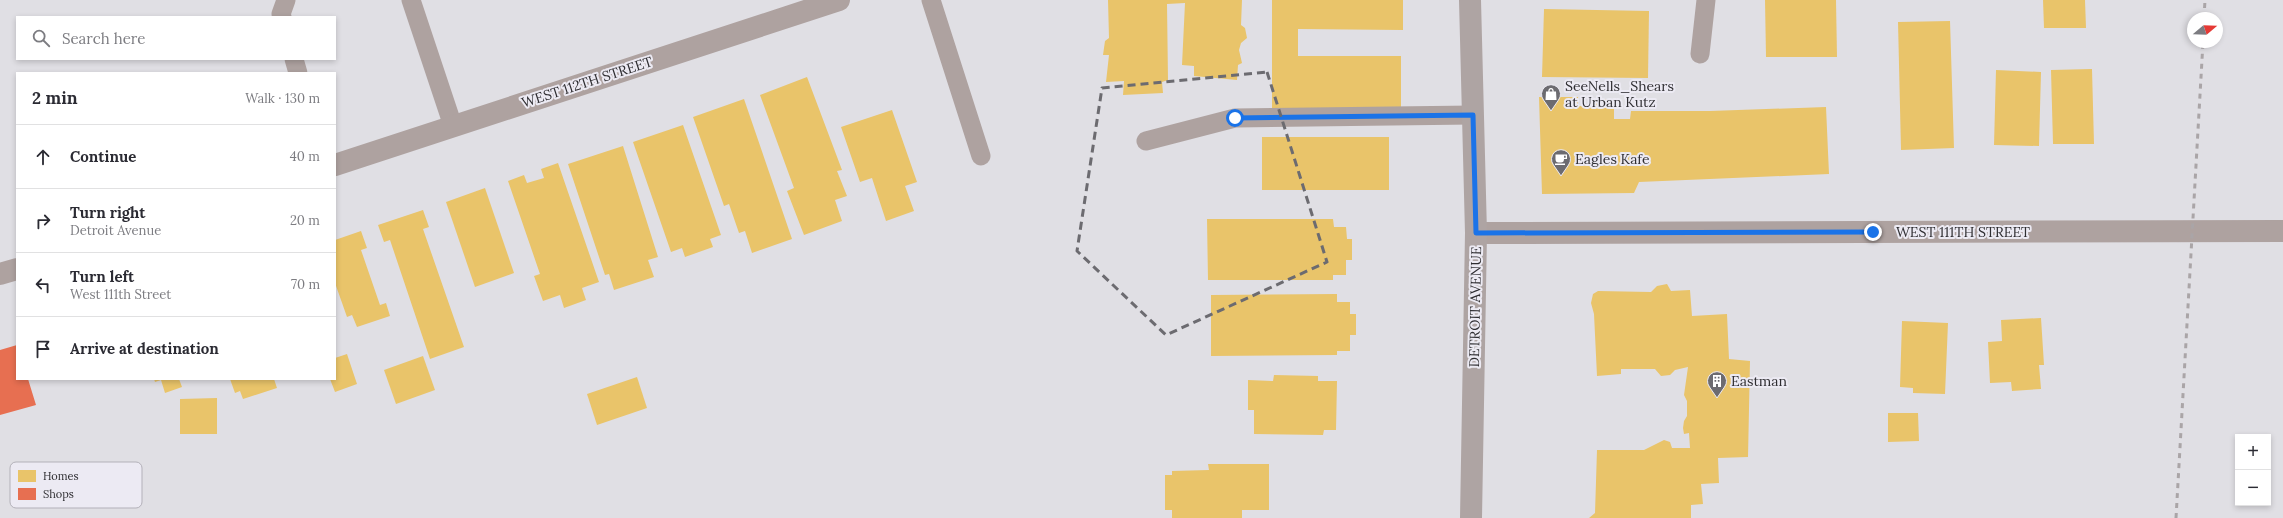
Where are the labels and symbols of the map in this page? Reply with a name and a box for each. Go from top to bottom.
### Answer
north arrow [2187,12,2223,48]
street label: WEST 112TH STREET [519,52,655,112]
place label: SeeNells_Shears at Urban Kutz [1565,77,1674,111]
shop icon: SeeNells_Shears at Urban Kutz [1540,83,1562,111]
route start [1226,109,1244,127]
cafe icon: Eagles Kafe [1550,148,1572,176]
place label: Eagles Kafe [1575,150,1650,168]
route end [1864,223,1882,241]
street label: WEST 111TH STREET [1896,223,2030,241]
street label: DETROIT AVENUE [1465,246,1485,368]
building icon: Eastman [1706,370,1728,398]
place label: Eastman [1731,372,1788,390]
legend [10,462,142,508]
text: Homes [43,469,79,483]
text: Shops [43,487,74,501]

